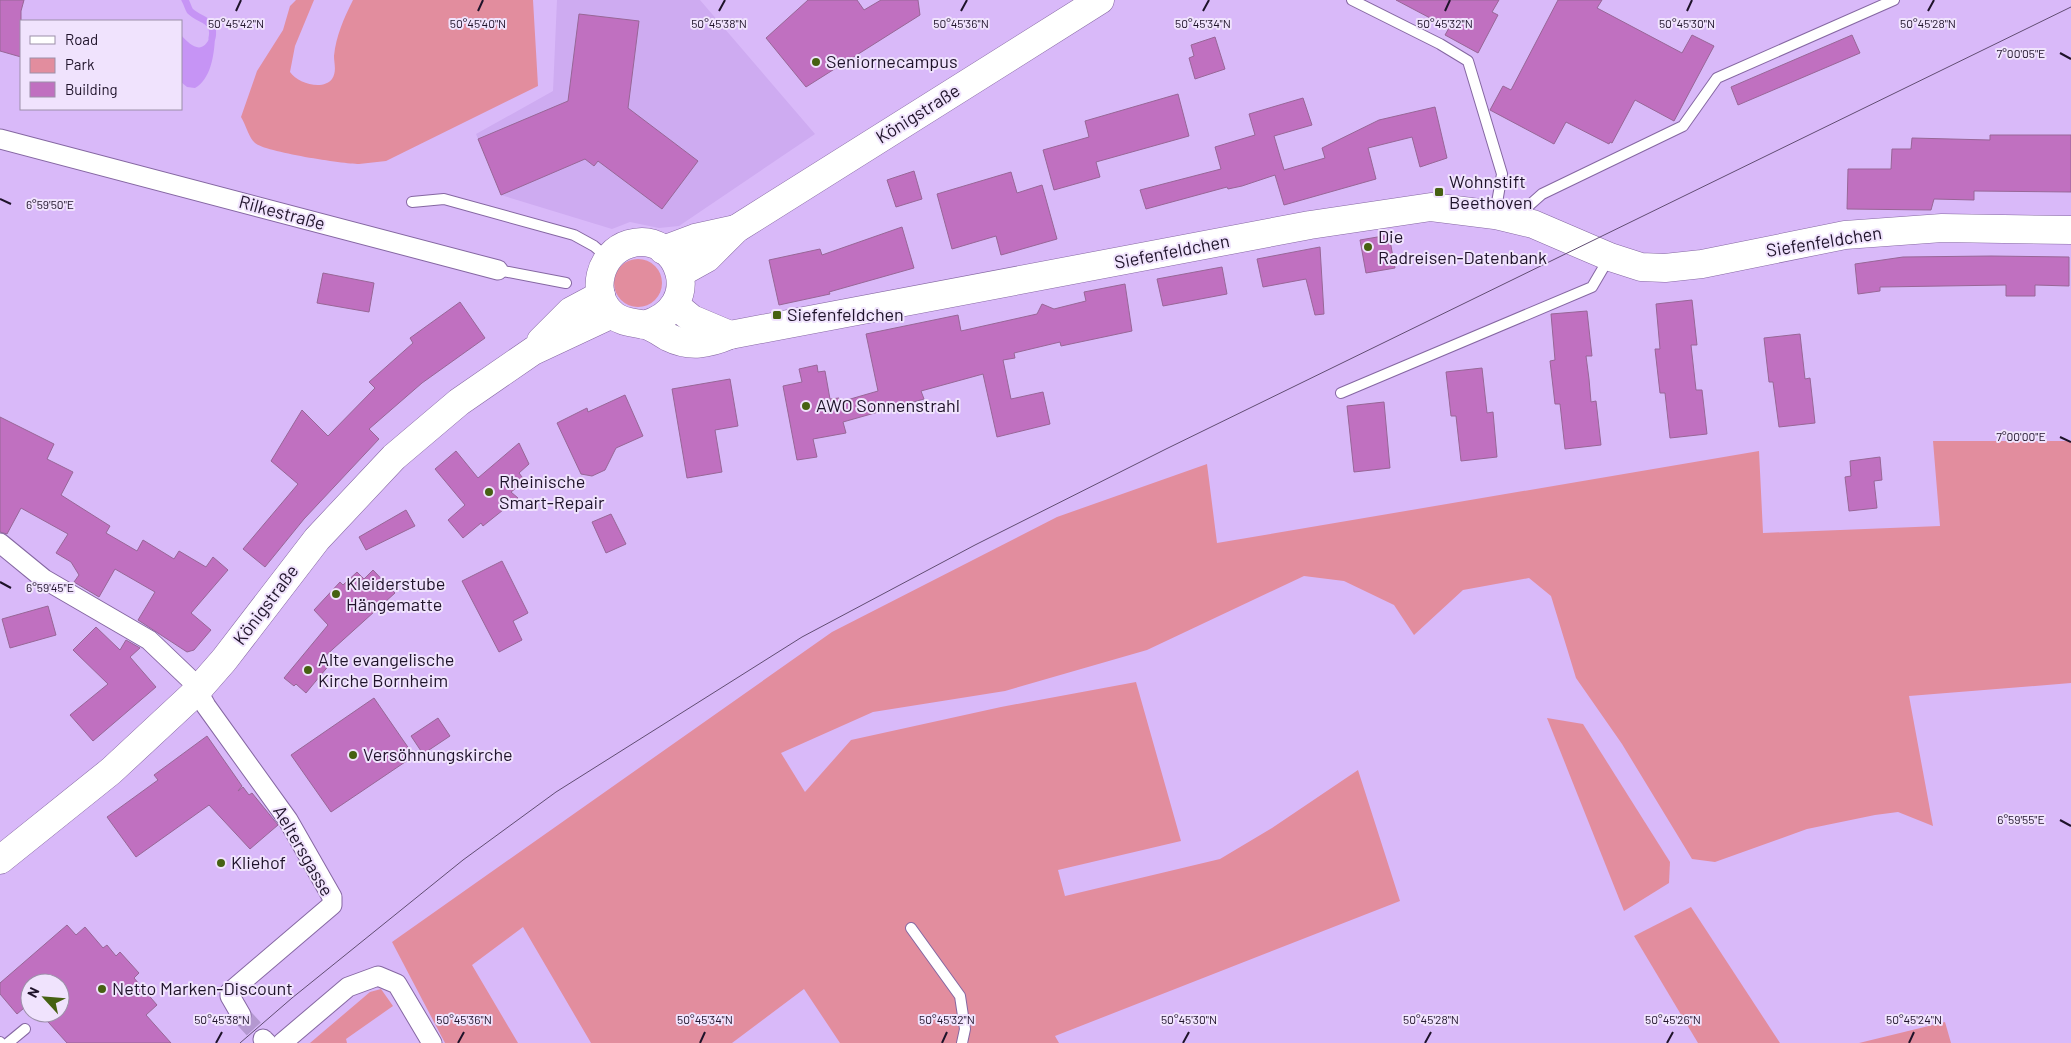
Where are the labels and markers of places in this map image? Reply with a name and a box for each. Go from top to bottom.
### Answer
place label: Seniornecampus [826,50,958,72]
marker: Seniornecampus [810,56,822,68]
place label: Wohnstift Beethoven [1449,170,1532,213]
marker: Wohnstift Beethoven [1433,186,1445,198]
place label: Die Radreisen-Datenbank [1378,225,1547,268]
marker: Die Radreisen-Datenbank [1362,241,1374,253]
place label: Siefenfeldchen [787,303,904,325]
marker: Siefenfeldchen [771,309,783,321]
place label: AWO Sonnenstrahl [816,394,960,416]
marker: AWO Sonnenstrahl [800,400,812,412]
place label: Rheinische Smart-Repair [499,470,605,513]
marker: Rheinische Smart-Repair [483,486,495,498]
place label: Kleiderstube Hängematte [346,572,445,615]
marker: Kleiderstube Hängematte [330,588,342,600]
place label: Alte evangelische Kirche Bornheim [318,648,454,691]
marker: Alte evangelische Kirche Bornheim [302,664,314,676]
place label: Versöhnungskirche [363,743,513,765]
marker: Versöhnungskirche [347,749,359,761]
place label: Kliehof [231,851,286,873]
marker: Kliehof [215,857,227,869]
place label: Netto Marken-Discount [112,977,293,999]
marker: Netto Marken-Discount [96,983,108,995]

